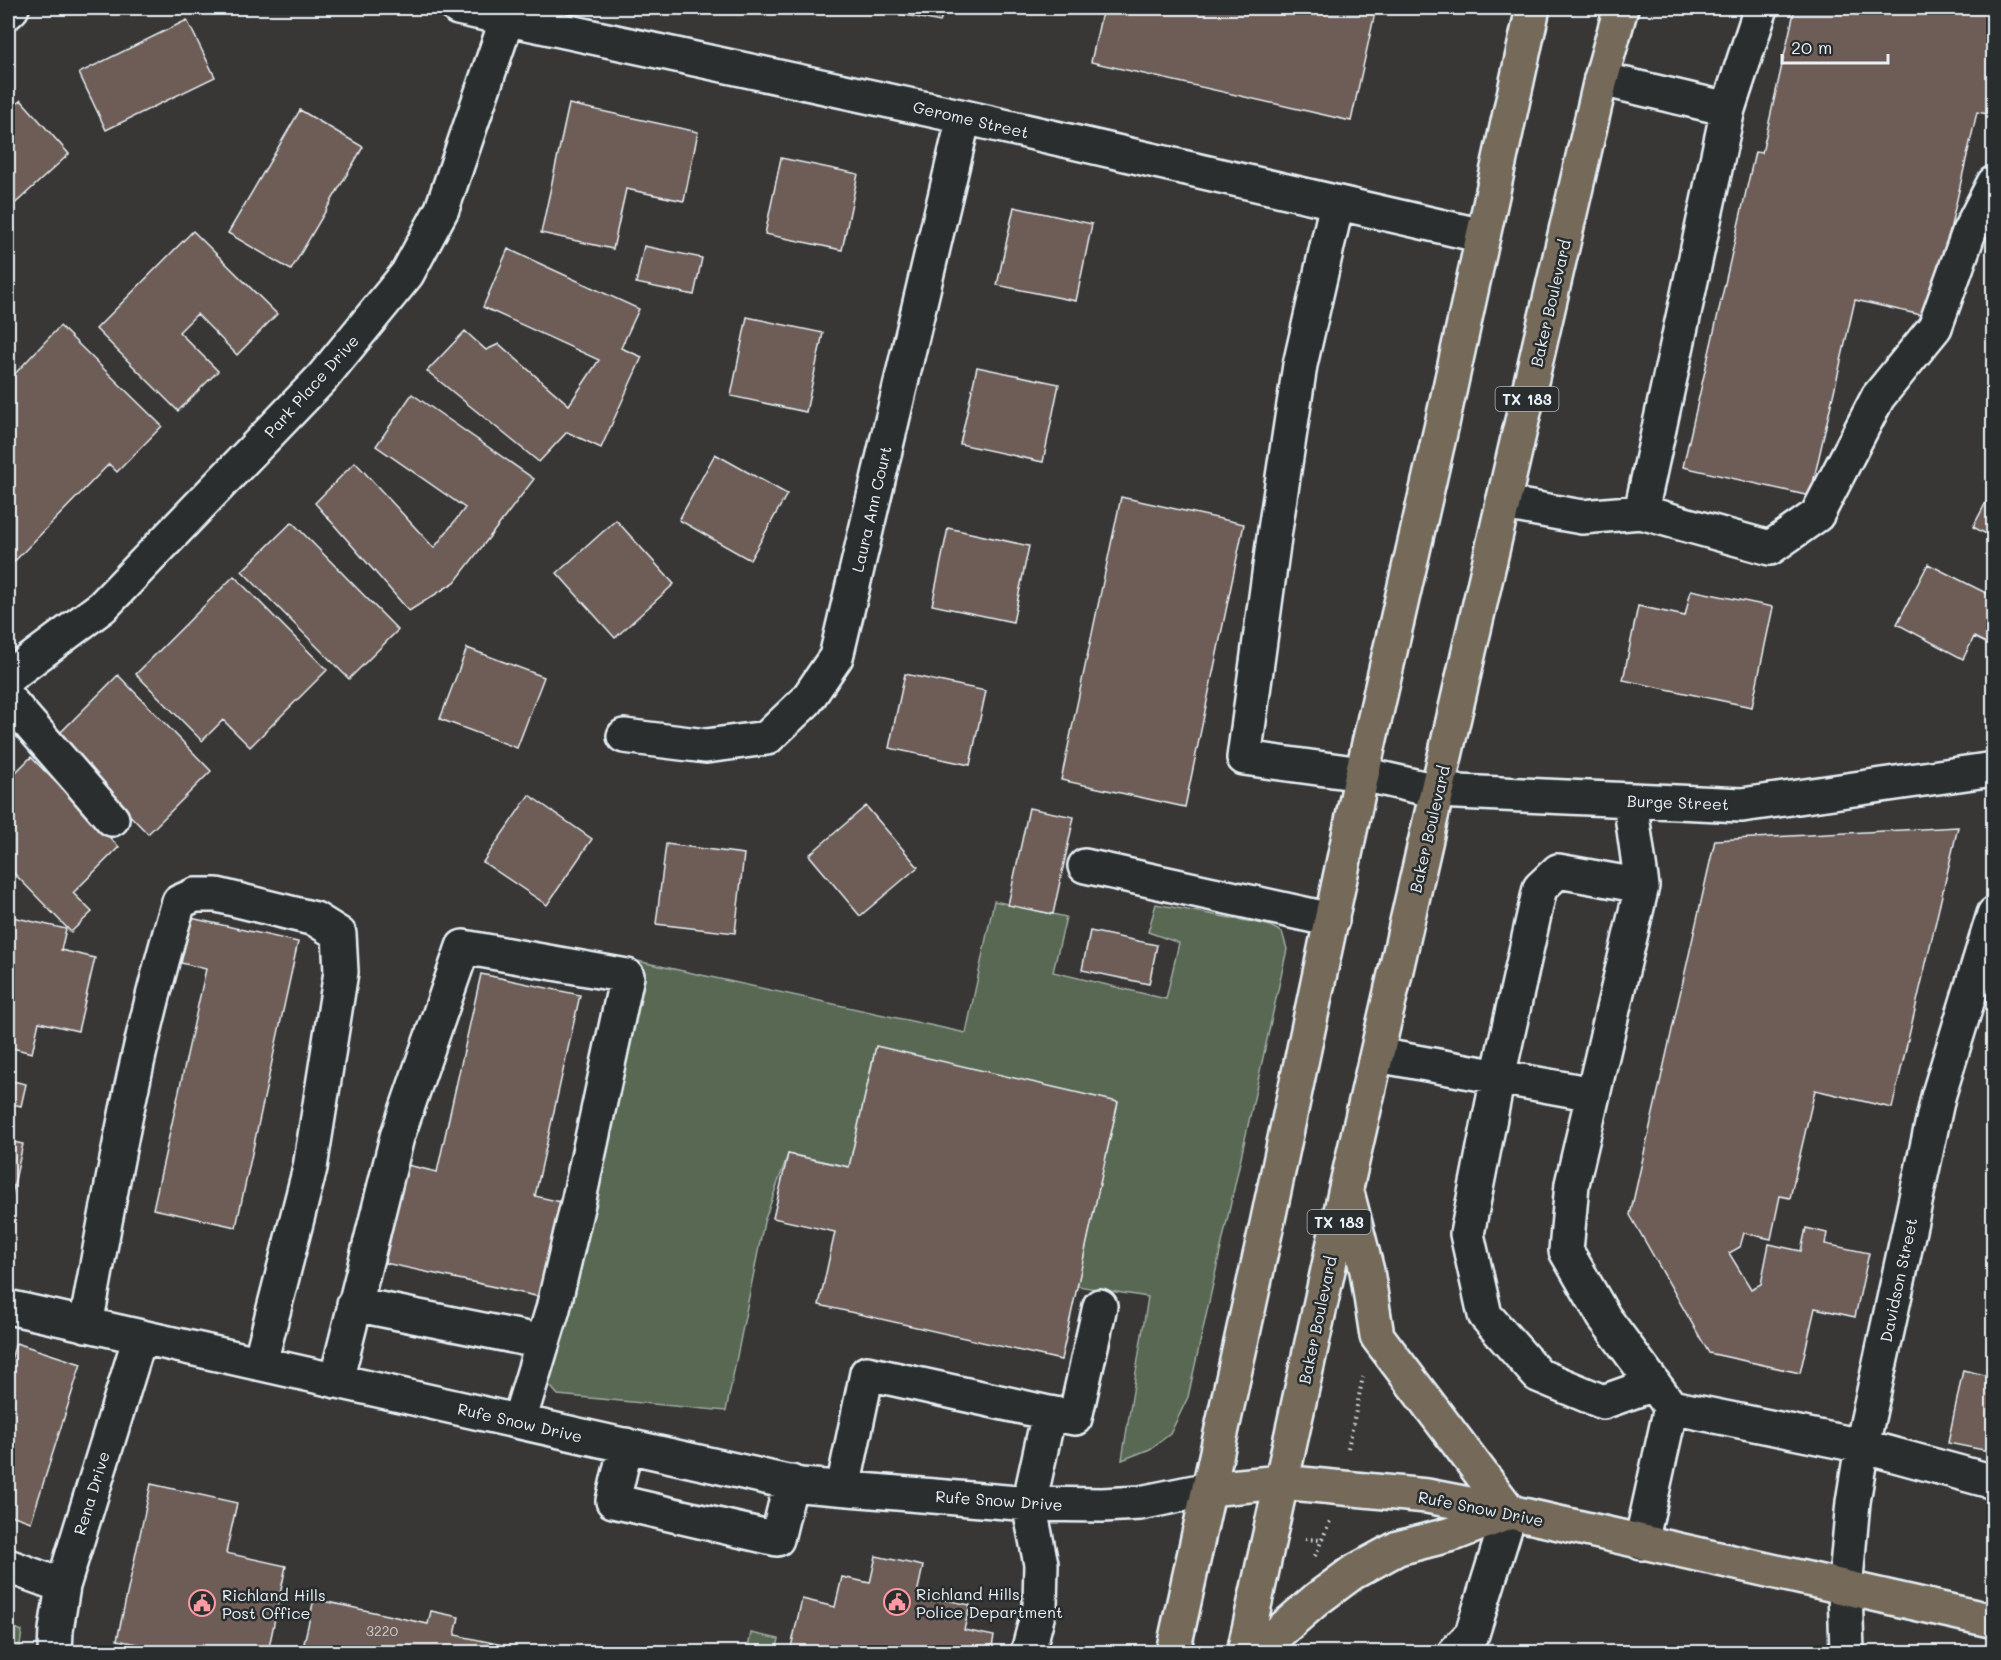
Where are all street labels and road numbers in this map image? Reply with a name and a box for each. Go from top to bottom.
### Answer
street label: Gerome Street [911,95,1031,143]
street label: Baker Boulevard [1525,237,1575,369]
street label: Park Place Drive [259,330,363,442]
road number: TX 183 [1496,387,1558,411]
street label: Laura Ann Court [846,444,896,574]
street label: Baker Boulevard [1404,763,1454,895]
street label: Burge Street [1627,790,1729,814]
road number: TX 183 [1308,1210,1370,1234]
street label: Davidson Street [1875,1216,1921,1344]
street label: Baker Boulevard [1293,1254,1341,1386]
street label: Rufe Snow Drive [456,1397,584,1447]
street label: Rena Drive [68,1449,114,1537]
street label: Rufe Snow Drive [935,1485,1063,1515]
street label: Rufe Snow Drive [1416,1486,1546,1530]

